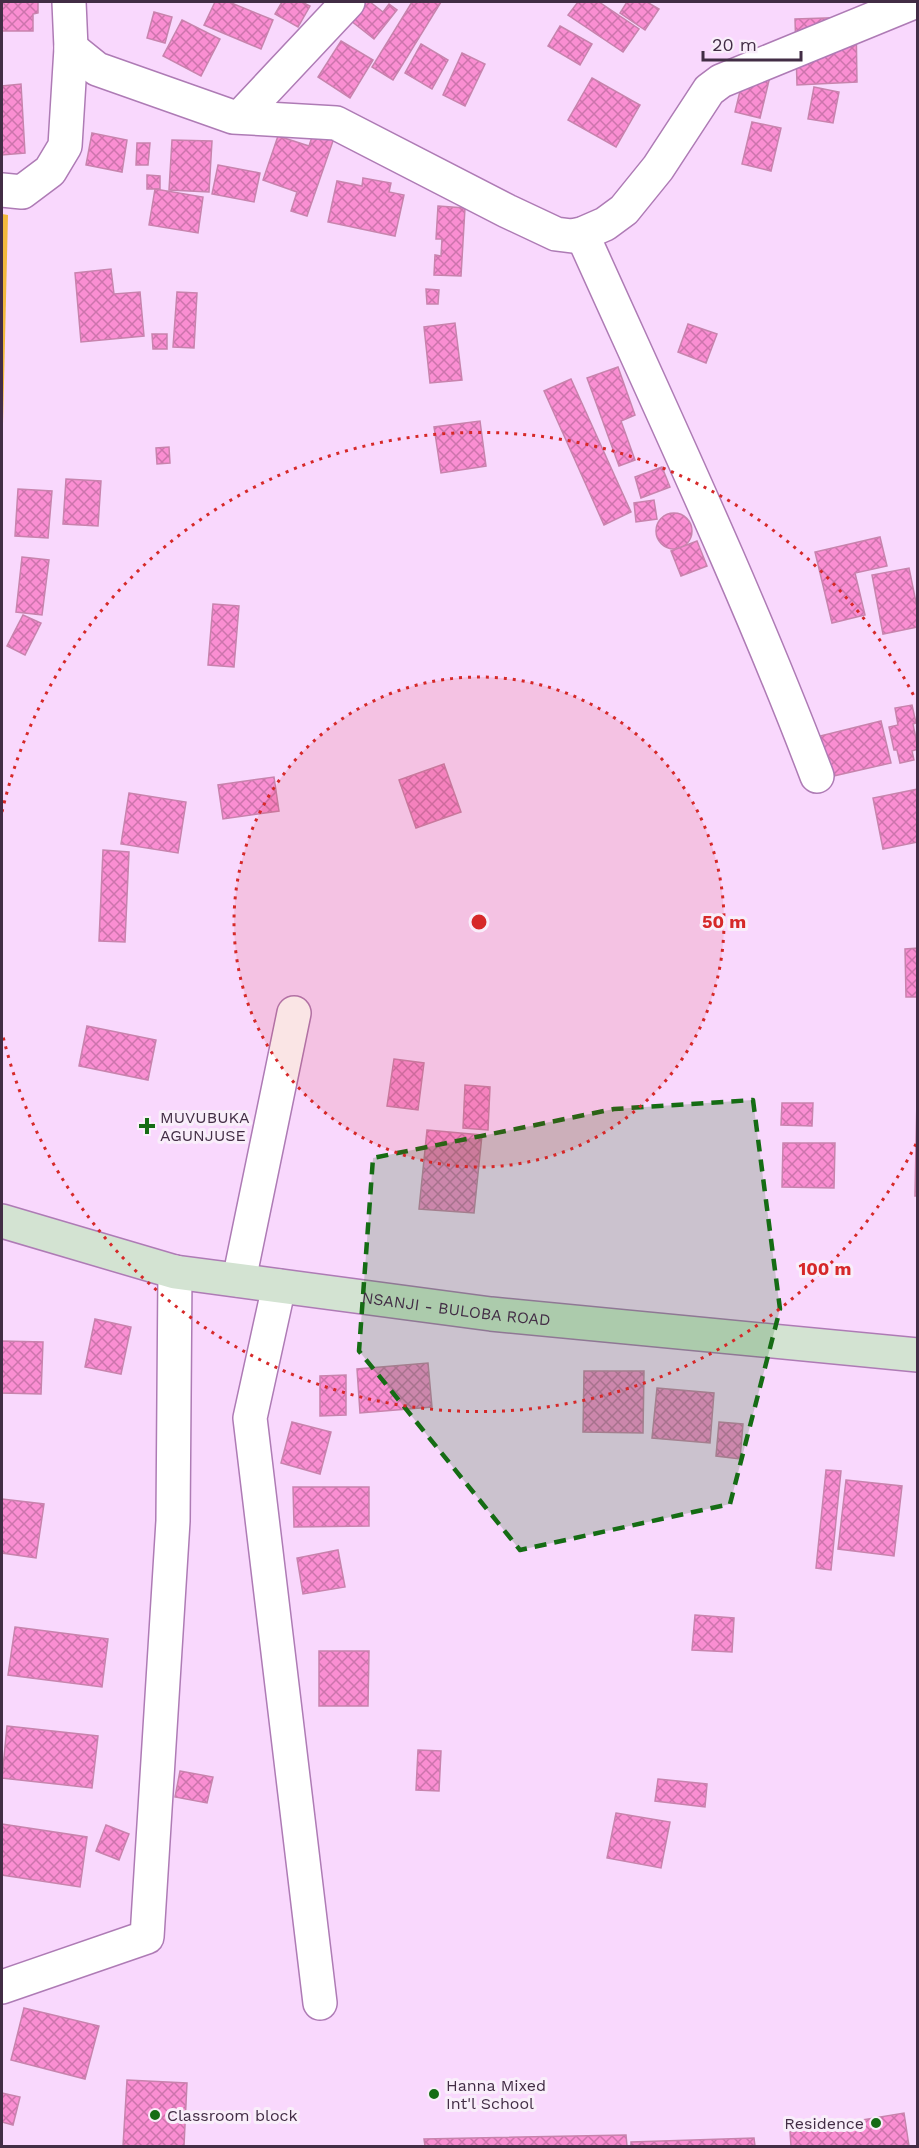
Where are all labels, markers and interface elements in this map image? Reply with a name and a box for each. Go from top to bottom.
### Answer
scale bar [703,24,800,62]
text: 20 m [712,34,757,55]
text: 50 m [702,911,746,932]
centre of rings [469,912,489,932]
place label: MUVUBUKA AGUNJUSE [160,1108,250,1145]
marker: MUVUBUKA AGUNJUSE [138,1117,156,1135]
text: 100 m [798,1258,852,1279]
street label: NSANJI - BULOBA ROAD [361,1287,552,1329]
place label: Hanna Mixed Int'l School [446,2076,546,2113]
marker: Hanna Mixed Int'l School [427,2087,441,2101]
place label: Classroom block [167,2106,298,2125]
marker: Classroom block [148,2108,162,2122]
place label: Residence [784,2114,864,2133]
marker: Residence [869,2116,883,2130]

